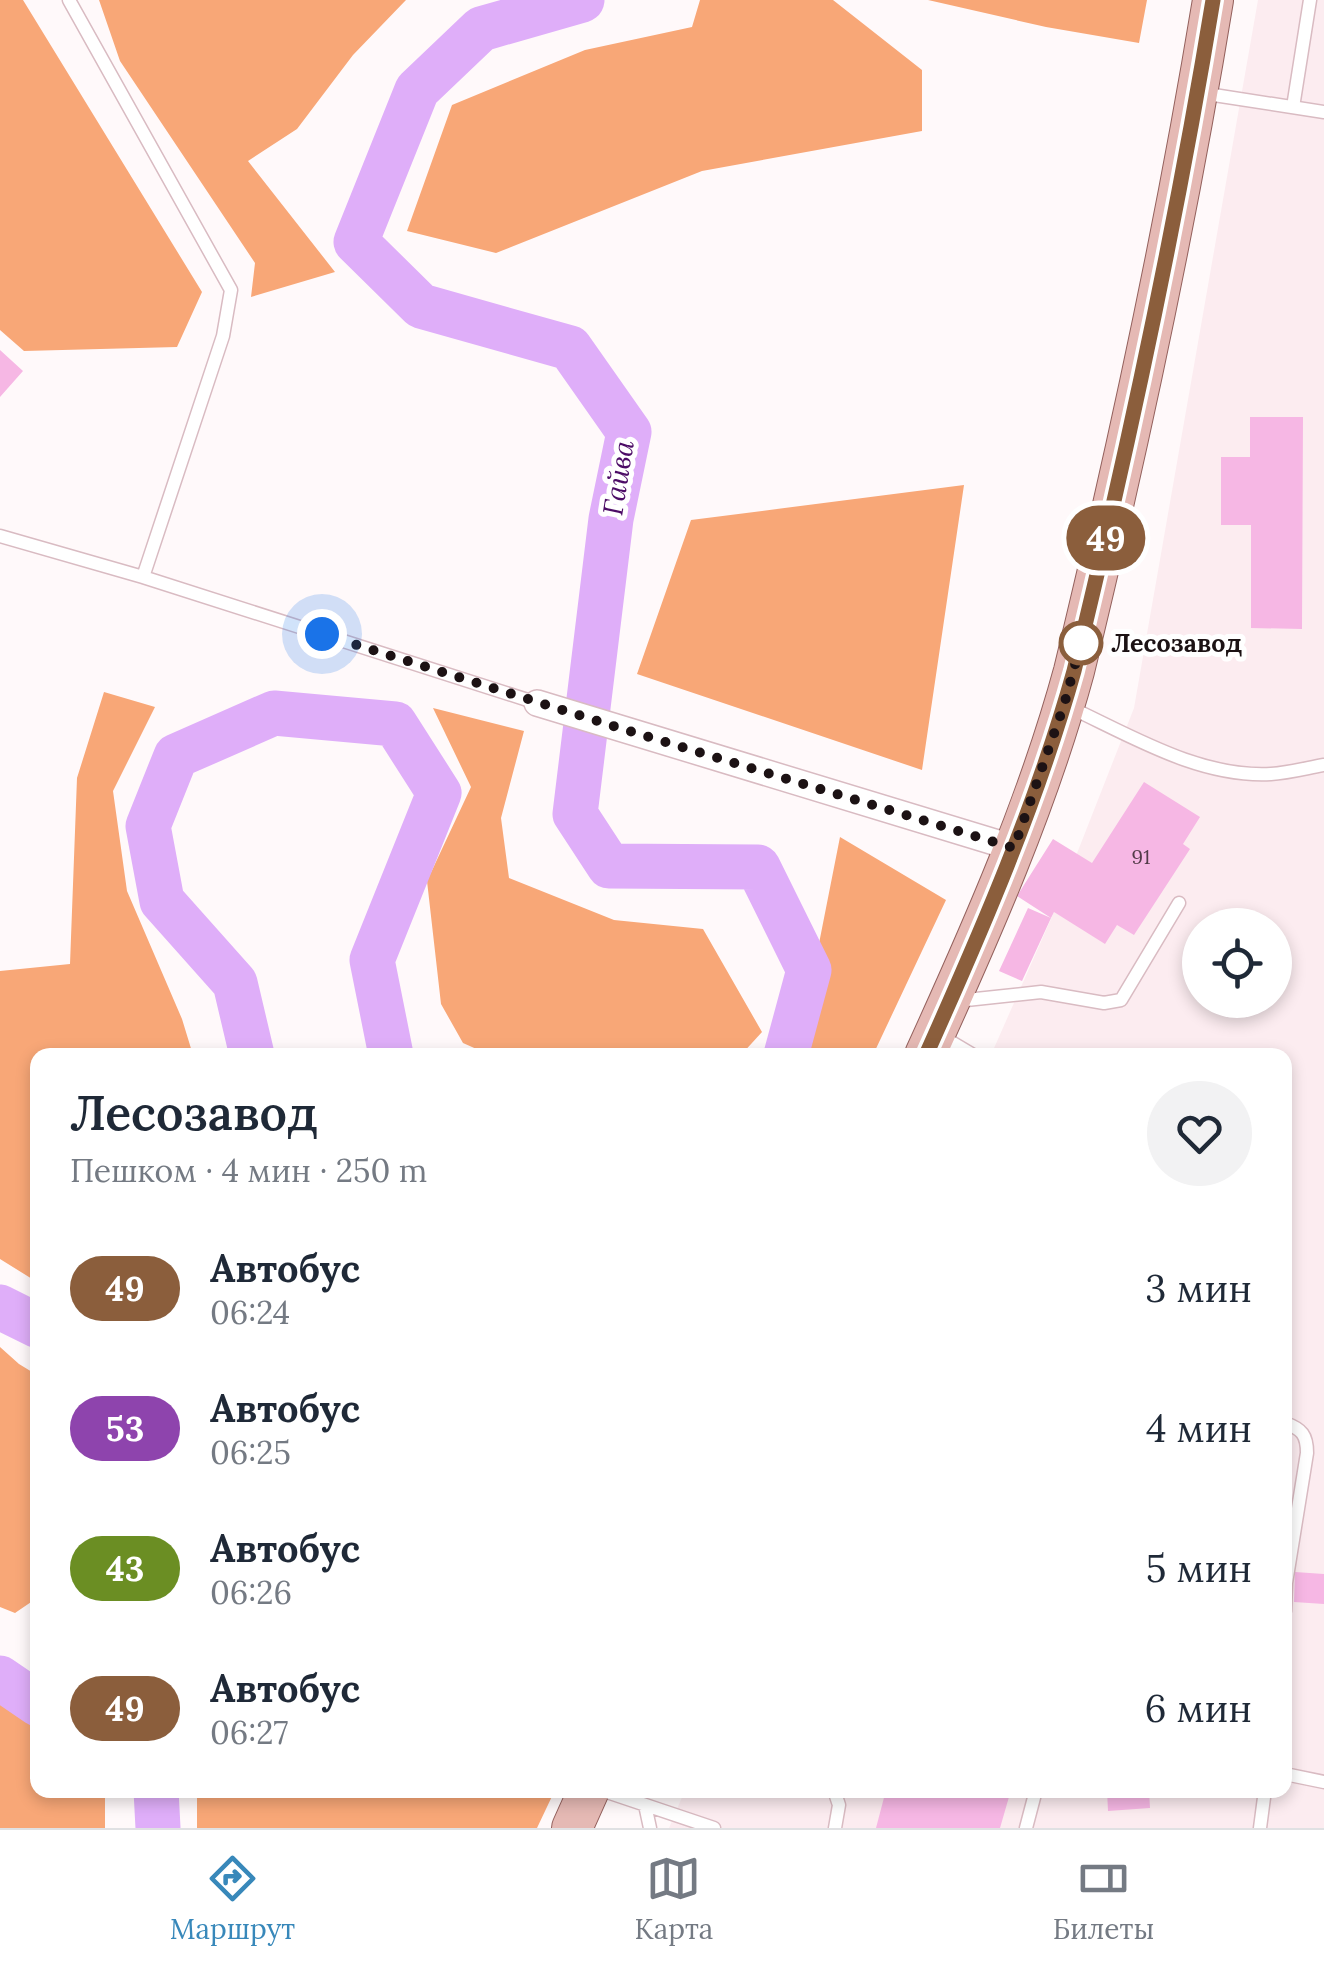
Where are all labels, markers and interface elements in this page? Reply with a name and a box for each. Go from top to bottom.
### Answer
water label: Гайва [594,437,642,518]
line badge: 49 [1061,506,1151,570]
text: 49 [1086,516,1126,561]
your location [297,609,347,659]
marker: Лесозавод [1060,622,1102,664]
place label: Лесозавод [1111,627,1242,659]
house number: 91 [1132,844,1150,869]
map controls [1182,908,1292,1018]
button: locate [1182,908,1292,1018]
button: heart [1147,1081,1252,1186]
text: Лесозавод [70,1082,318,1143]
text: Пешком · 4 мин · 250 m [70,1150,427,1191]
text: Автобус [210,1244,360,1292]
text: 3 мин [1145,1264,1252,1312]
text: 49 [105,1266,145,1311]
text: 06:24 [210,1292,290,1333]
text: Автобус [210,1384,360,1432]
text: 4 мин [1146,1404,1252,1452]
text: 53 [106,1406,144,1451]
text: 06:25 [210,1432,291,1473]
text: Автобус [210,1524,360,1572]
text: 5 мин [1146,1544,1252,1592]
text: 43 [106,1546,144,1591]
text: 06:26 [210,1572,292,1613]
text: Автобус [210,1664,360,1712]
text: 6 мин [1145,1684,1252,1732]
text: 49 [105,1686,145,1731]
text: 06:27 [210,1712,288,1753]
tab: Маршрут [170,1851,295,1947]
tab: Карта [635,1851,713,1947]
tab: Билеты [1053,1851,1154,1947]

